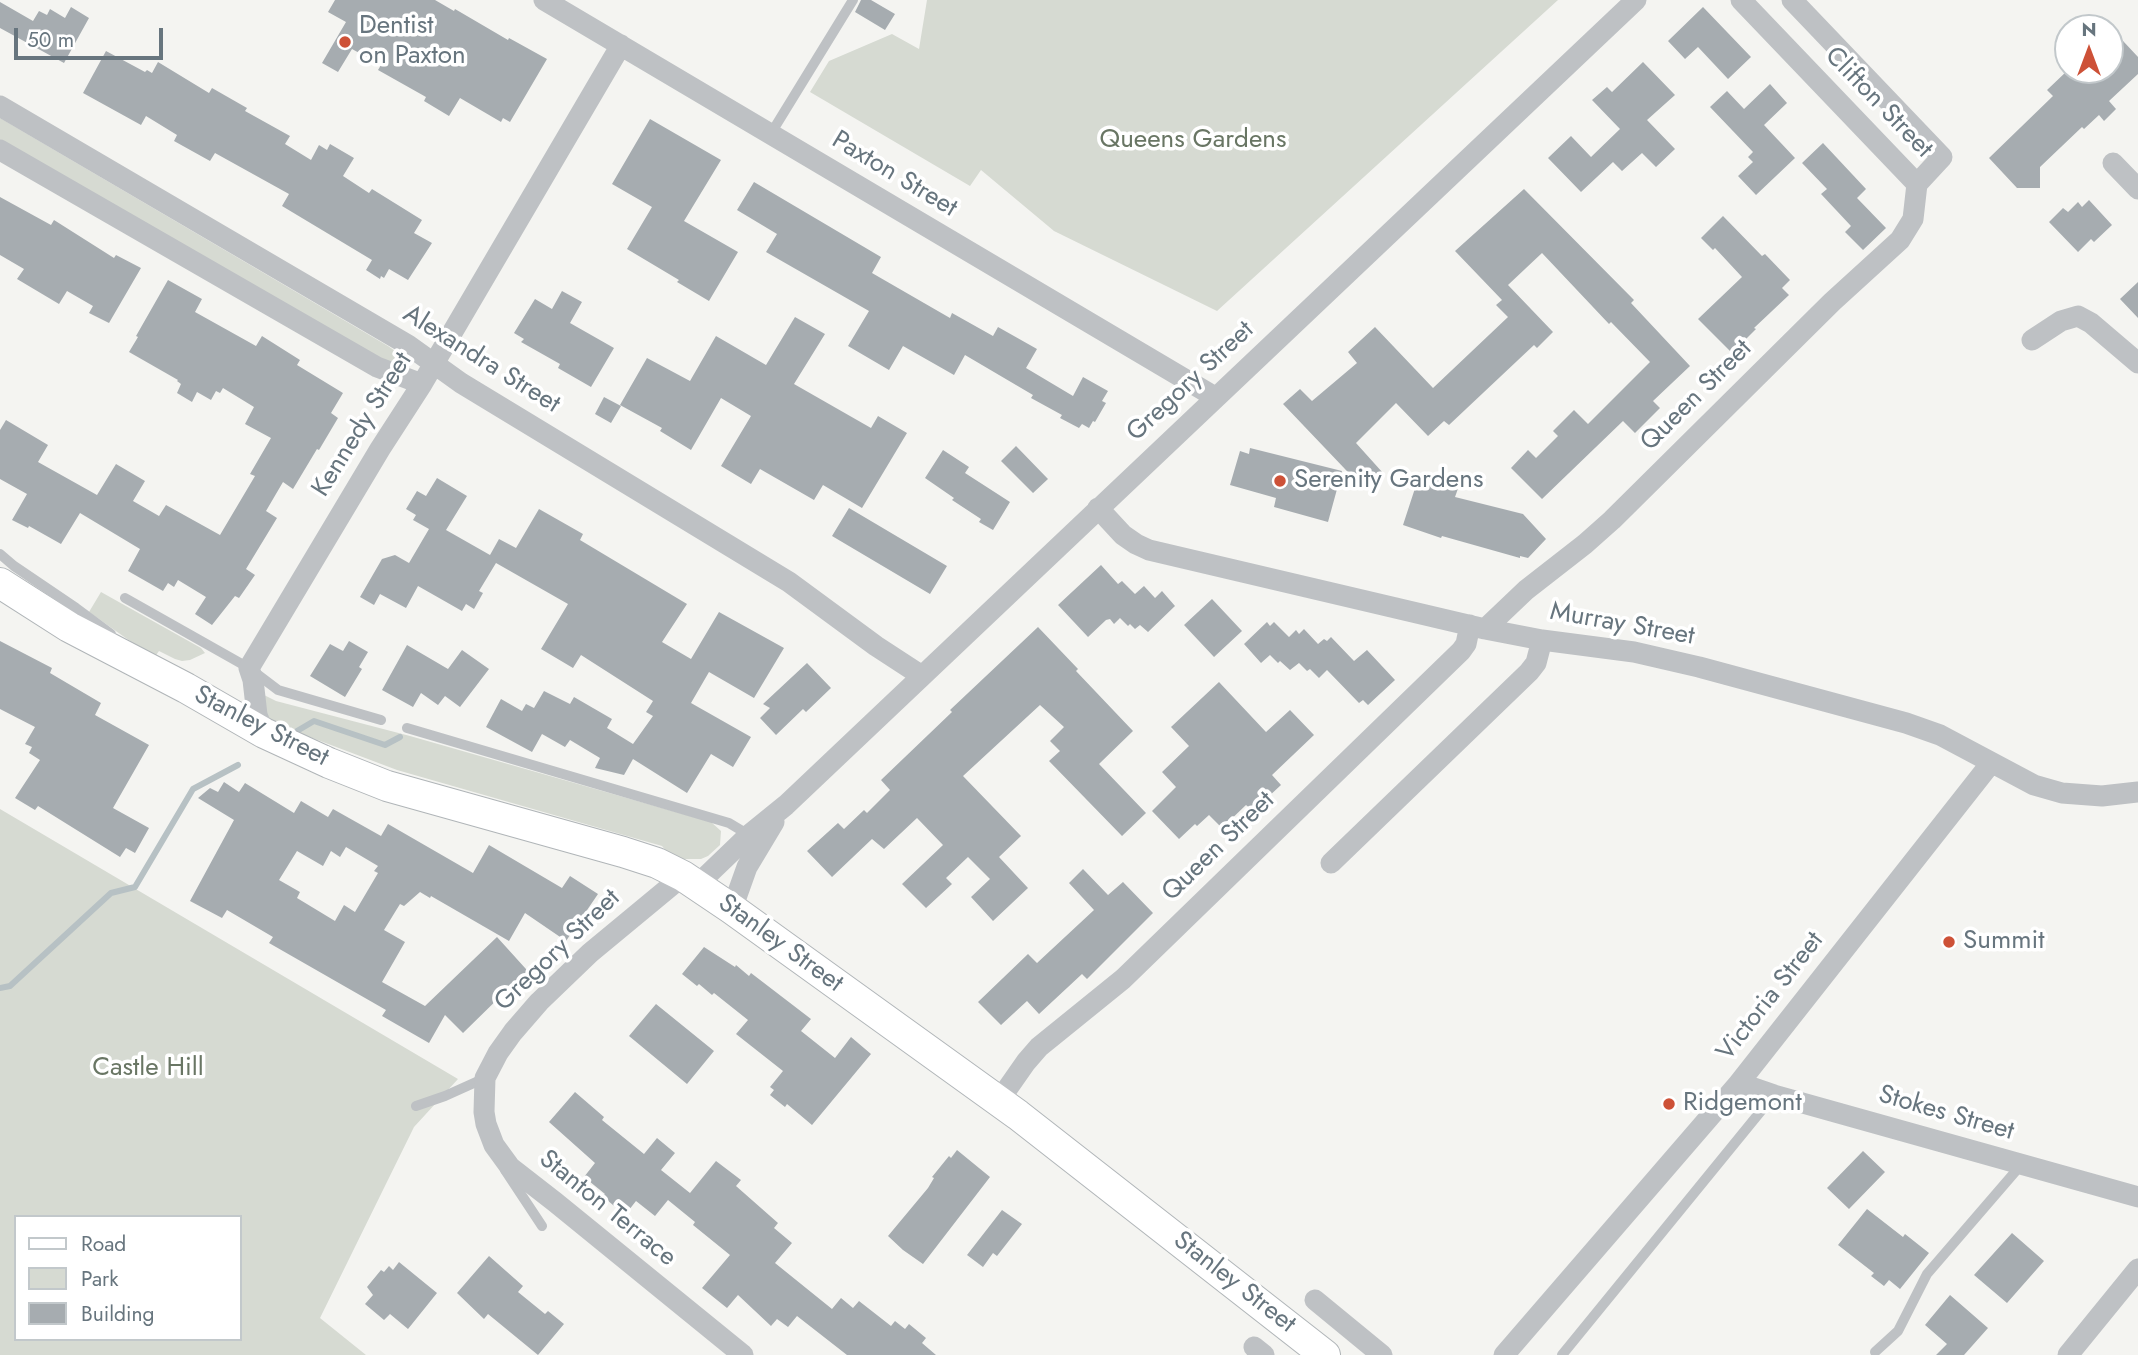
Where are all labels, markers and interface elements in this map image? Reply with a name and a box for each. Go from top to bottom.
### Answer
place label: Dentist on Paxton [359,11,466,72]
scale bar [18,14,166,58]
north arrow [2054,14,2124,84]
text: N [2081,16,2097,43]
text: 50 m [27,25,74,55]
marker: Dentist on Paxton [337,34,353,50]
street label: Clifton Street [1817,41,1939,165]
street label: Paxton Street [826,125,962,225]
park label: Queens Gardens [1100,125,1286,157]
street label: Alexandra Street [397,299,565,421]
street label: Gregory Street [1121,315,1261,449]
street label: Queen Street [1635,334,1759,458]
street label: Kennedy Street [306,347,420,503]
place label: Serenity Gardens [1294,465,1483,497]
marker: Serenity Gardens [1272,473,1288,489]
street label: Murray Street [1547,597,1697,653]
street label: Stanley Street [188,680,334,774]
street label: Queen Street [1156,786,1282,908]
street label: Gregory Street [489,883,627,1019]
street label: Stanley Street [711,888,849,1000]
street label: Victoria Street [1711,926,1831,1068]
place label: Summit [1963,926,2044,958]
marker: Summit [1941,934,1957,950]
park label: Castle Hill [92,1053,204,1085]
street label: Stokes Street [1875,1080,2017,1148]
place label: Ridgemont [1683,1088,1802,1120]
marker: Ridgemont [1661,1096,1677,1112]
street label: Stanton Terrace [532,1144,682,1274]
legend [14,1215,242,1341]
street label: Stanley Street [1167,1225,1301,1341]
text: Road [81,1229,126,1259]
text: Park [81,1264,118,1294]
text: Building [81,1299,154,1329]

